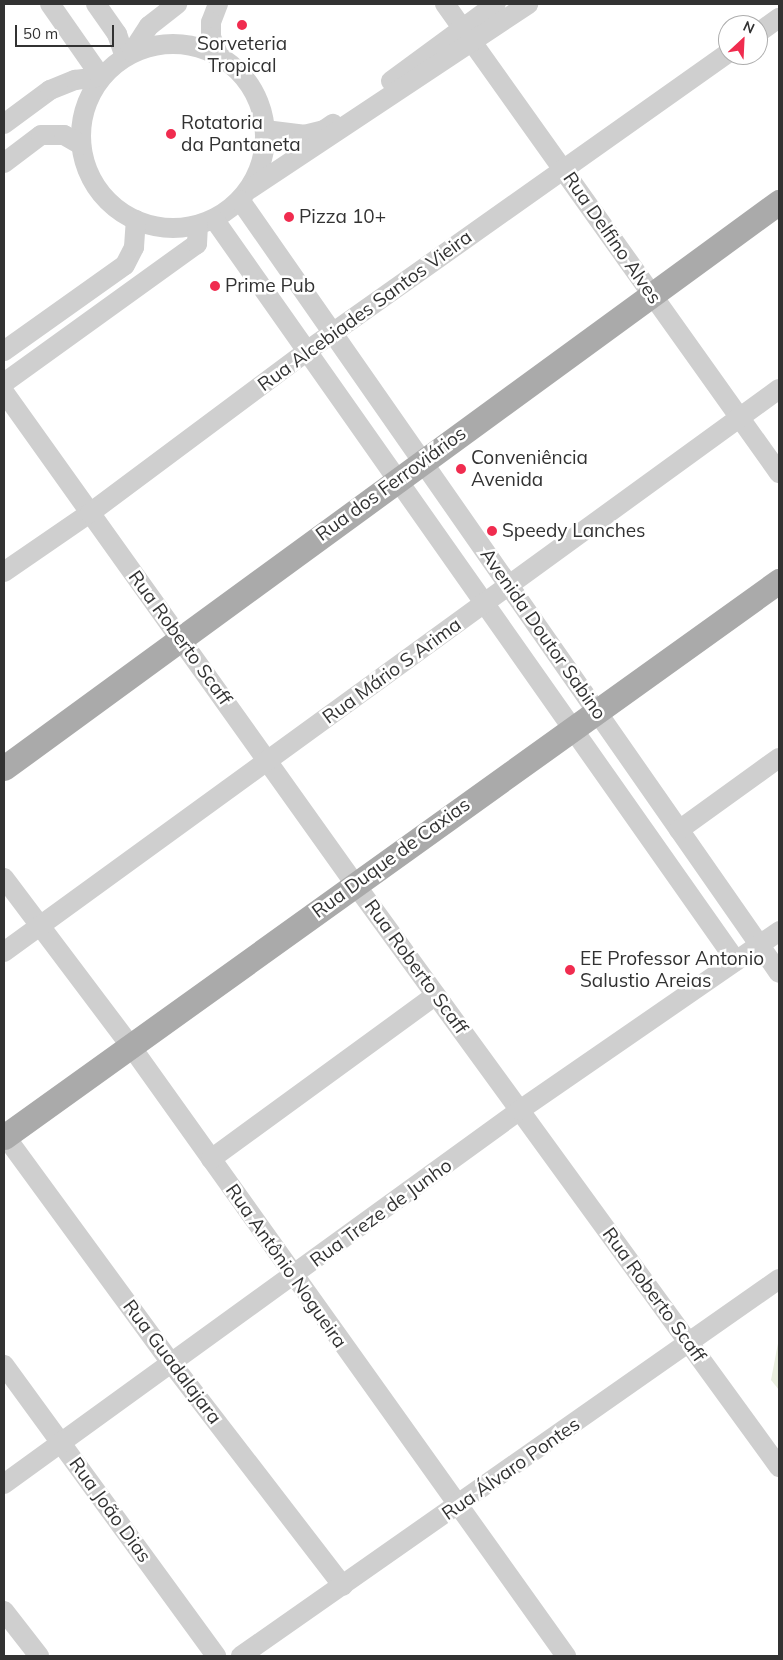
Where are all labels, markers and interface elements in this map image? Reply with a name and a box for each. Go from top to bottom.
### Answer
scale bar [18,15,116,47]
north arrow [718,15,768,65]
text: N [740,17,758,38]
marker: Sorveteria Tropical [236,19,248,31]
text: 50 m [23,24,58,43]
place label: Sorveteria Tropical [197,33,287,77]
place label: Rotatoria da Pantaneta [181,112,301,156]
marker: Rotatoria da Pantaneta [165,128,177,140]
street label: Rua Delfino Alves [558,168,666,308]
place label: Pizza 10+ [299,206,386,228]
marker: Pizza 10+ [283,211,295,223]
street label: Rua Alcebiades Santos Vieira [254,226,476,396]
place label: Prime Pub [225,275,315,297]
marker: Prime Pub [209,280,221,292]
street label: Rua dos Ferroviários [312,422,470,546]
place label: Conveniência Avenida [471,447,588,491]
marker: Conveniência Avenida [455,463,467,475]
place label: Speedy Lanches [502,520,646,542]
marker: Speedy Lanches [486,525,498,537]
street label: Avenida Doutor Sabino [475,544,611,724]
street label: Rua Roberto Scaff [124,566,236,710]
street label: Rua Mário S Arima [318,613,466,729]
street label: Rua Duque de Caxias [308,793,474,923]
street label: Rua Roberto Scaff [360,895,472,1039]
place label: EE Professor Antonio Salustio Areias [580,948,764,992]
marker: EE Professor Antonio Salustio Areias [564,964,576,976]
street label: Rua Treze de Junho [306,1154,456,1272]
street label: Rua Antônio Nogueira [221,1180,351,1352]
street label: Rua Roberto Scaff [598,1223,710,1367]
street label: Rua Guadalajara [118,1295,226,1429]
street label: Rua Álvaro Pontes [438,1413,584,1525]
street label: Rua João Dias [64,1453,156,1567]

